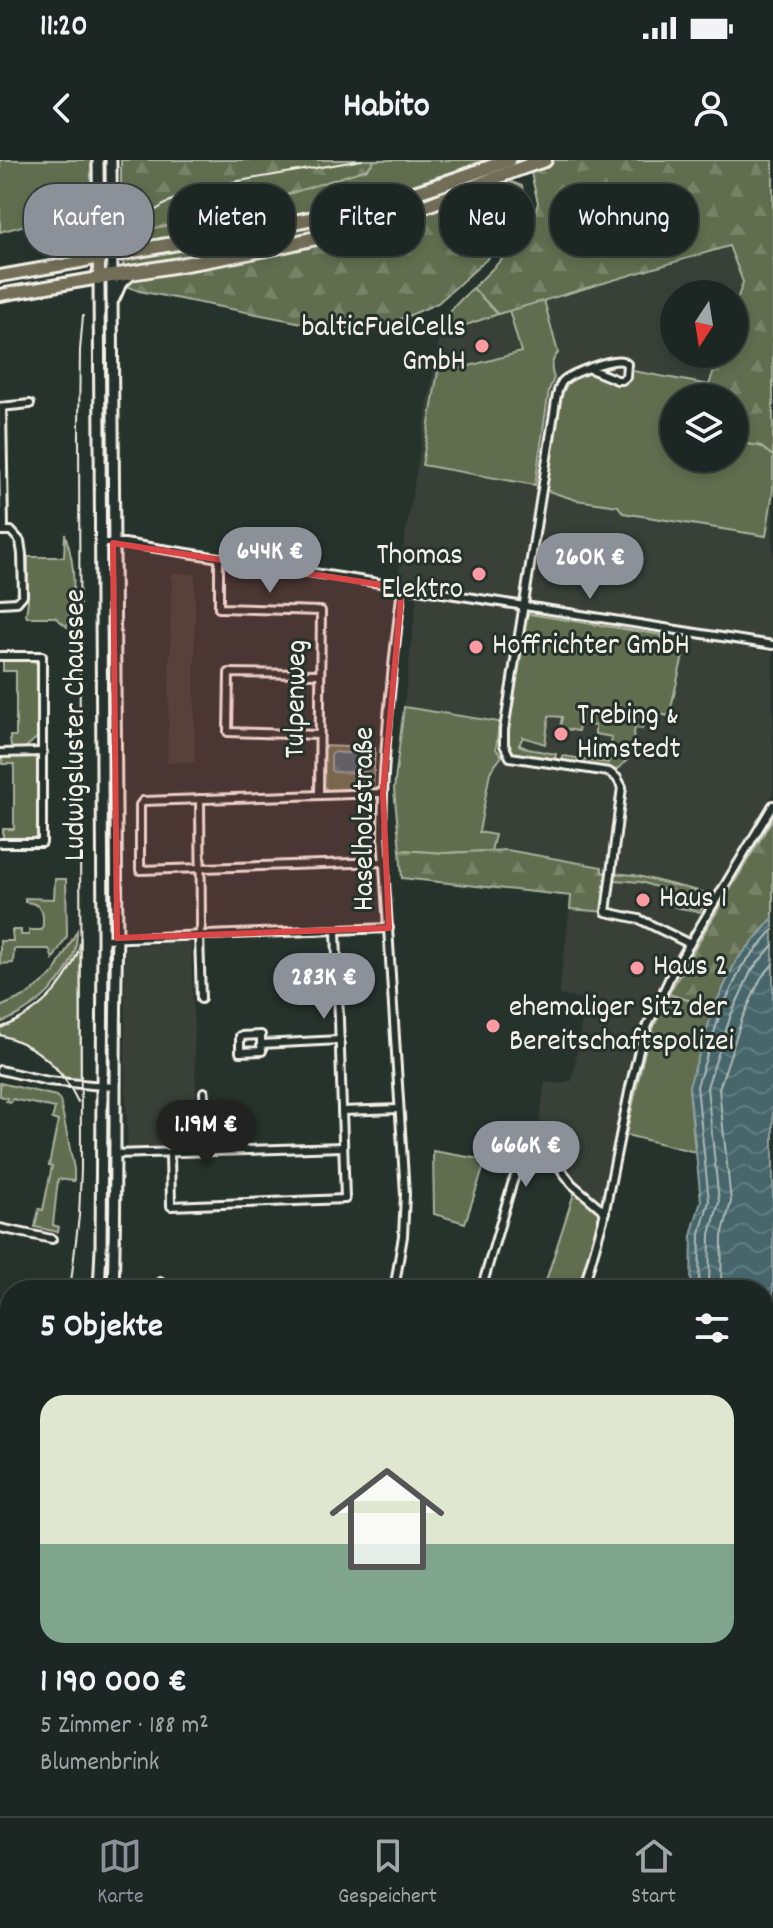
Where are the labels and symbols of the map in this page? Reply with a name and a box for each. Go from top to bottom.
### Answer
north arrow [660,280,748,368]
place label: balticFuelCells GmbH [302,308,466,385]
marker: balticFuelCells GmbH [473,337,491,355]
pin: 644K € [205,527,335,595]
pin: 260K € [525,533,655,601]
place label: Thomas Elektro [377,536,463,613]
marker: Thomas Elektro [470,565,488,583]
street label: Ludwigsluster Chaussee [56,589,99,861]
place label: Hoffrichter GmbH [492,626,690,669]
marker: Hoffrichter GmbH [467,638,485,656]
street label: Tulpenweg [275,639,321,759]
place label: Trebing & Himstedt [577,696,681,773]
marker: Trebing & Himstedt [552,725,570,743]
street label: Haselholzstraße [345,727,388,911]
place label: Haus 1 [659,879,727,922]
marker: Haus 1 [634,891,652,909]
place label: Haus 2 [653,947,728,990]
pin: 283K € [259,953,389,1021]
marker: Haus 2 [628,959,646,977]
place label: ehemaliger Sitz der Bereitschaftspolizei [509,988,734,1065]
marker: ehemaliger Sitz der Bereitschaftspolizei [484,1017,502,1035]
pin: 1.19M € [132,1100,280,1168]
pin: 666K € [461,1121,591,1189]

